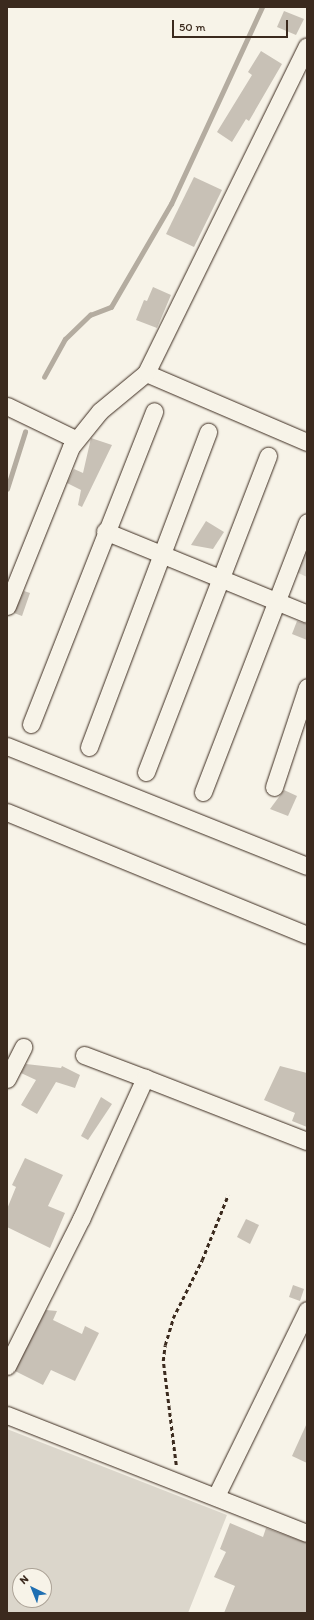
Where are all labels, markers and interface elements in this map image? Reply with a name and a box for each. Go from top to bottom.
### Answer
scale bar [174,12,290,38]
text: 50 m [179,20,205,34]
north arrow [12,1568,52,1608]
text: N [17,1572,31,1587]

